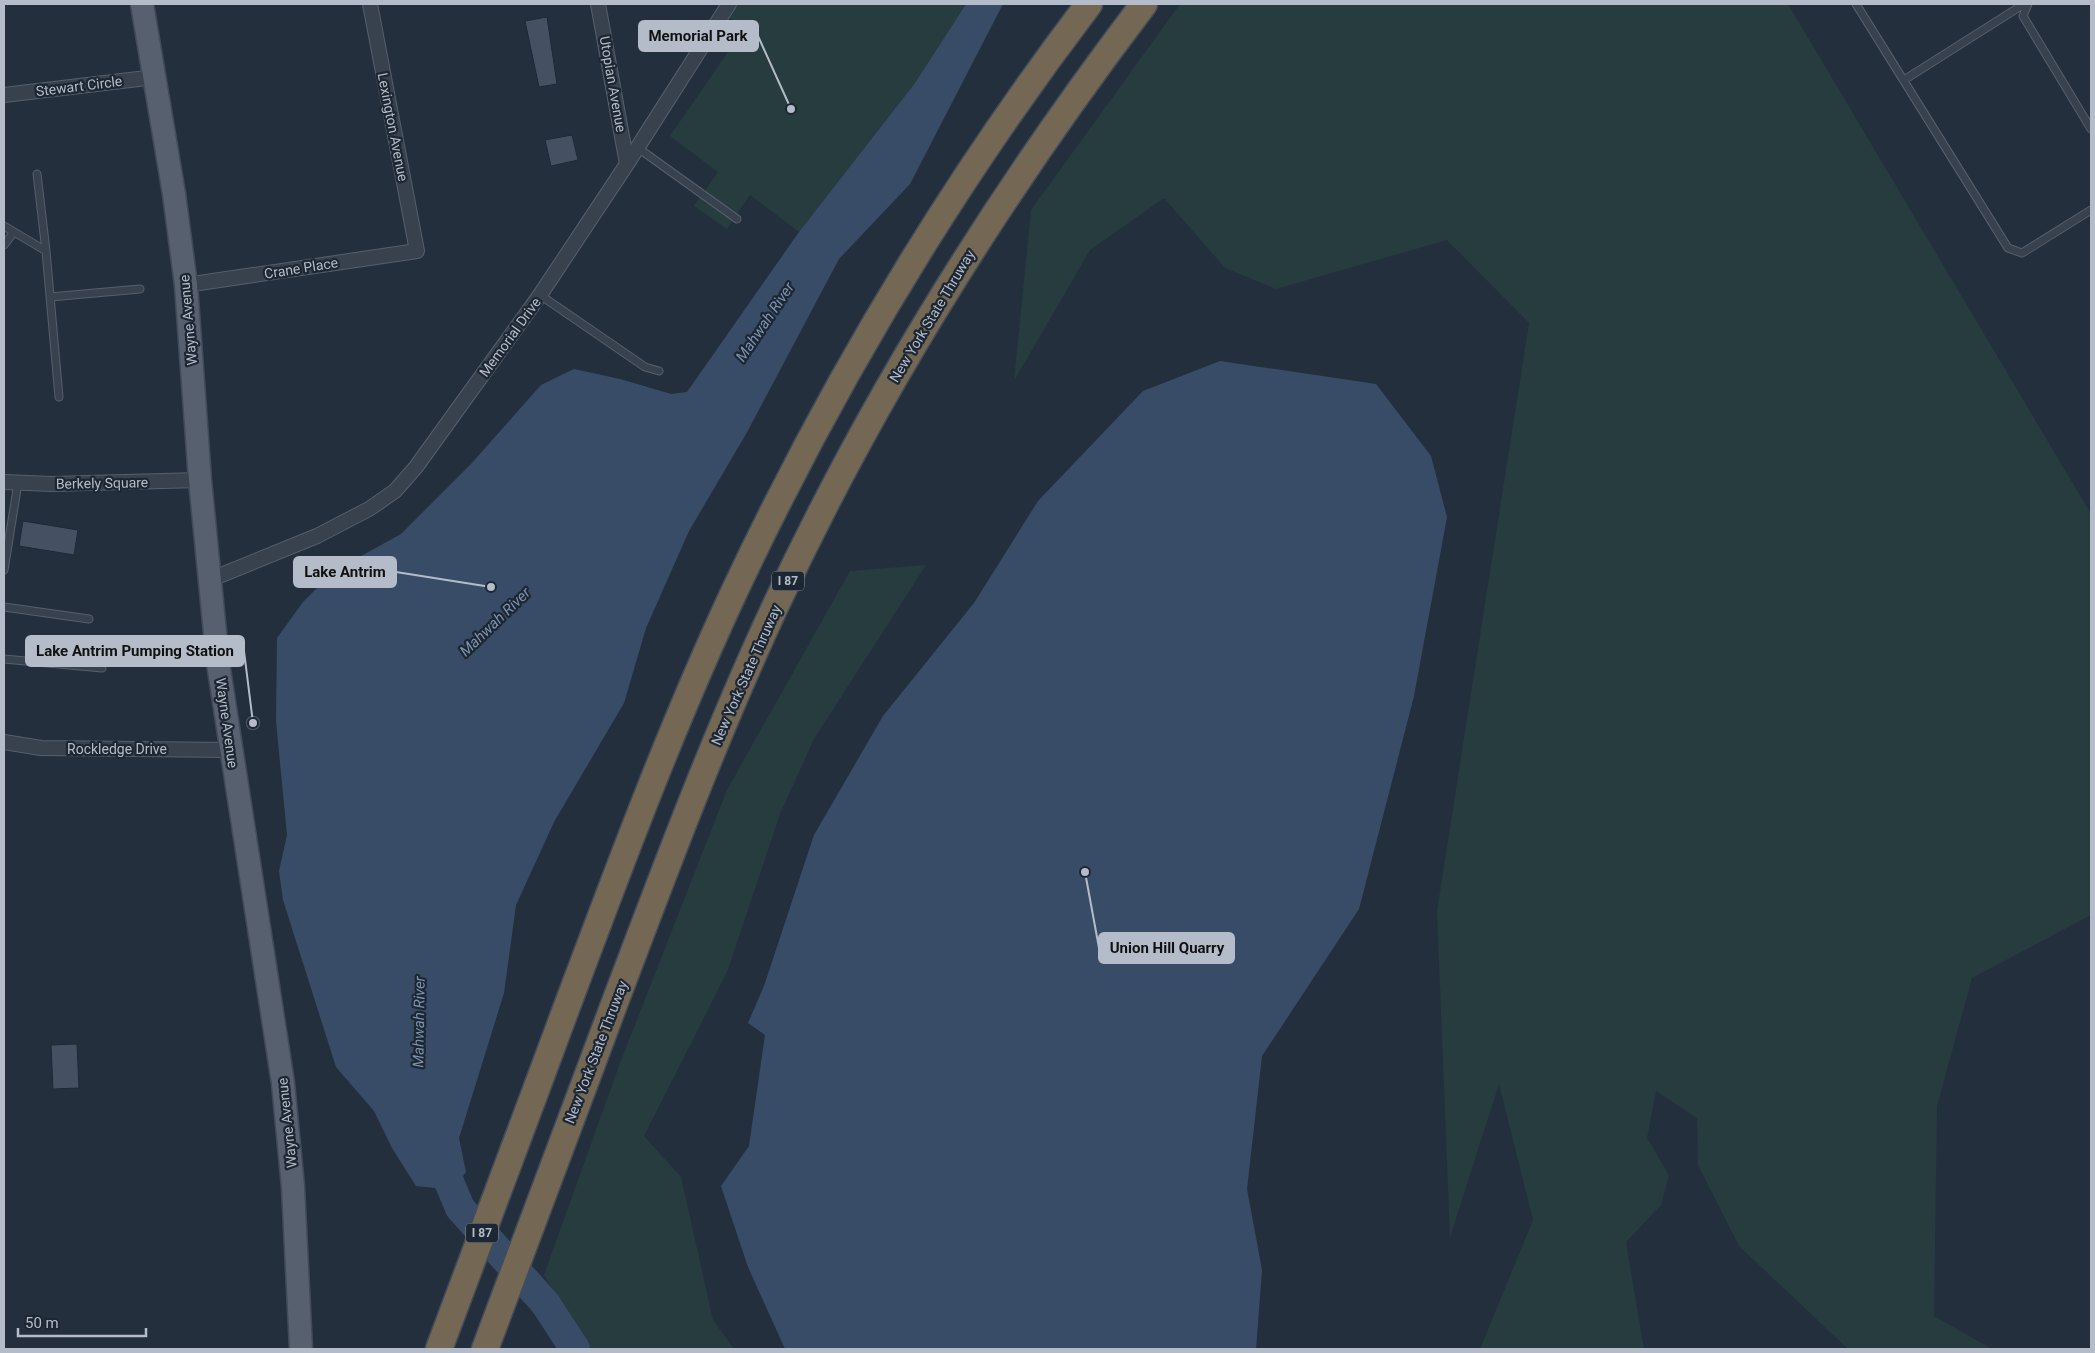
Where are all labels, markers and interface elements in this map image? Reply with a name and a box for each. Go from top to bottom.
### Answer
callout: Memorial Park [639,21,758,51]
text: Memorial Park [648,27,748,45]
street label: Utopian Avenue [597,35,629,133]
street label: Lexington Avenue [375,71,411,183]
street label: Stewart Circle [35,73,123,99]
street label: New York State Thruway [886,247,978,385]
street label: Crane Place [263,254,339,282]
street label: Wayne Avenue [176,274,200,366]
water label: Mahwah River [732,278,799,365]
street label: Memorial Drive [476,294,544,380]
street label: Berkely Square [56,474,148,492]
callout: Lake Antrim [294,557,396,587]
text: Lake Antrim [304,563,386,581]
road number: I 87 [772,572,804,590]
water label: Mahwah River [456,583,535,660]
street label: New York State Thruway [708,602,784,747]
callout: Lake Antrim Pumping Station [26,636,244,666]
text: Lake Antrim Pumping Station [36,642,234,660]
street label: Wayne Avenue [213,677,241,769]
street label: Rockledge Drive [67,741,167,757]
callout: Union Hill Quarry [1099,933,1234,963]
text: Union Hill Quarry [1110,939,1225,957]
water label: Mahwah River [409,975,429,1068]
street label: New York State Thruway [561,978,631,1126]
street label: Wayne Avenue [274,1077,300,1169]
road number: I 87 [466,1224,498,1242]
scale bar [18,1306,145,1338]
text: 50 m [25,1314,59,1332]

